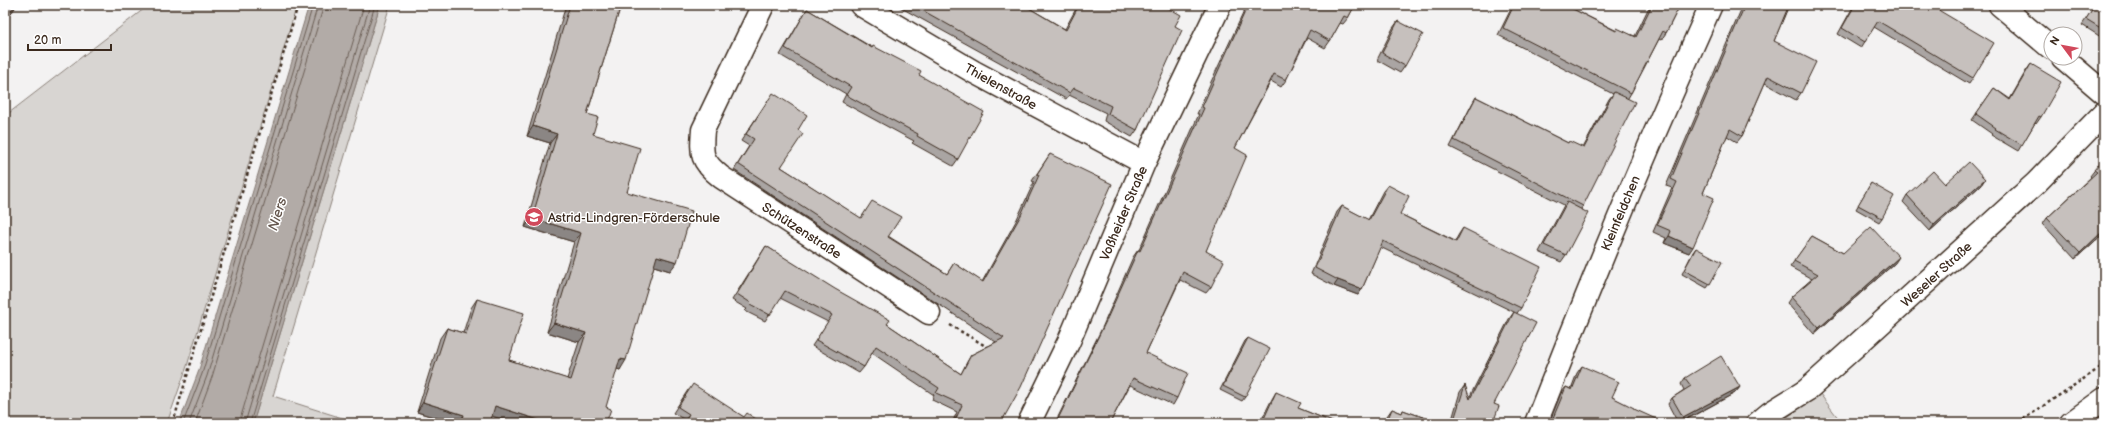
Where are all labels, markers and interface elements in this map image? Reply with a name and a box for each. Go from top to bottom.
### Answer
scale bar [28,26,111,52]
north arrow [2043,26,2083,66]
text: 20 m [34,33,61,48]
text: N [2047,34,2063,48]
street label: Thielenstraße [961,60,1040,114]
street label: Voßheider Straße [1097,163,1151,263]
street label: Kleinfeldchen [1598,173,1644,253]
water label: Niers [264,195,291,233]
street label: Schützenstraße [759,199,844,263]
school or university icon: Astrid-Lindgren-Förderschule [523,206,545,228]
place label: Astrid-Lindgren-Förderschule [548,210,720,226]
street label: Weseler Straße [1898,238,1976,311]

